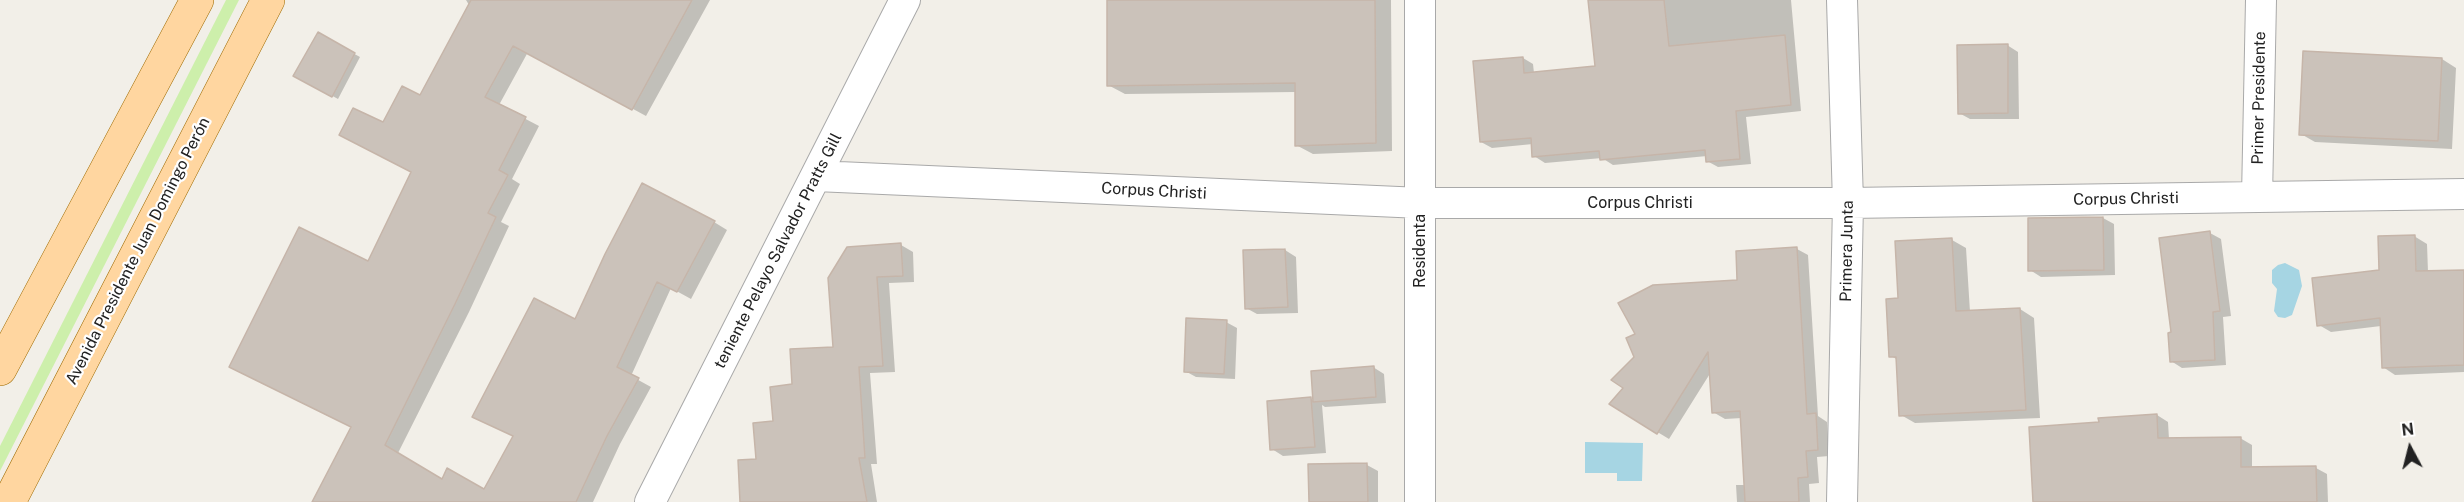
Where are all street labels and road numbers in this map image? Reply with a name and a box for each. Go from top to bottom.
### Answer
street label: Primer Presidente [2248,31,2270,165]
street label: Avenida Presidente Juan Domingo Perón [62,114,214,388]
street label: teniente Pelayo Salvador Pratts Gill [710,130,846,372]
street label: Corpus Christi [1101,179,1207,203]
street label: Corpus Christi [2073,188,2179,210]
street label: Corpus Christi [1587,193,1693,213]
street label: Primera Junta [1837,200,1857,302]
street label: Residenta [1410,214,1430,288]

